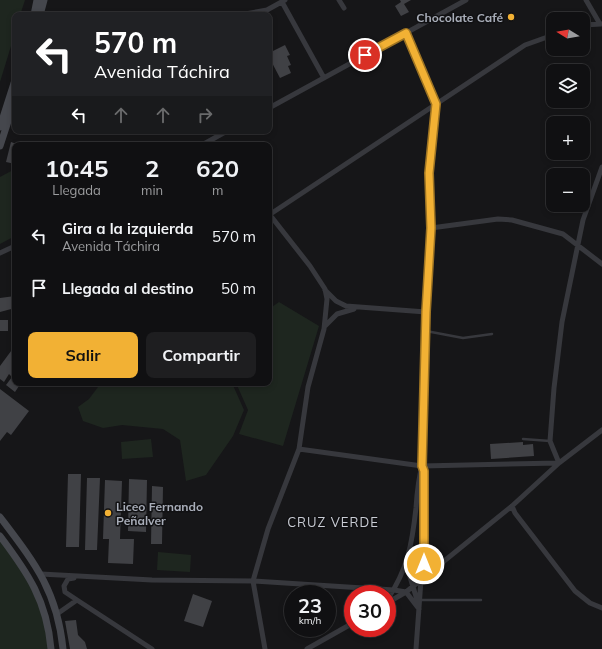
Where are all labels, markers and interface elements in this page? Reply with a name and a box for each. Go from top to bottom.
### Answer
place label: Chocolate Café [416,10,503,25]
marker: Chocolate Café [506,12,516,22]
north arrow [546,12,590,56]
map controls [546,12,590,212]
text: 570 m [94,25,177,60]
icon: left [28,28,80,80]
pin [348,38,382,72]
icon: arrive [354,44,376,66]
text: Avenida Táchira [94,60,230,83]
button: layers [546,64,590,108]
icon: left [68,104,90,126]
icon: ahead [110,104,132,126]
icon: ahead [152,104,174,126]
icon: right [194,104,216,126]
button: + [546,116,590,160]
text: 10:45 [45,153,108,183]
text: 2 [145,153,159,183]
text: 620 [196,153,239,183]
button: − [546,168,590,212]
text: Llegada [52,182,101,198]
text: min [141,182,163,198]
text: m [212,182,223,198]
text: Gira a la izquierda [62,219,193,238]
icon: left [28,225,50,247]
text: 570 m [212,227,256,246]
text: Avenida Táchira [62,238,160,254]
icon: arrive [28,277,50,299]
text: Llegada al destino [62,279,194,298]
text: 50 m [221,279,256,298]
button: Salir [28,332,138,378]
button: Compartir [146,332,256,378]
place label: Liceo Fernando Peñalver [116,499,203,528]
marker: Liceo Fernando Peñalver [103,508,113,518]
district label: CRUZ VERDE [287,514,379,530]
position arrow [403,543,445,585]
speed limit sign: 30 [344,585,396,637]
text: 23 [298,593,322,618]
text: km/h [299,614,321,627]

